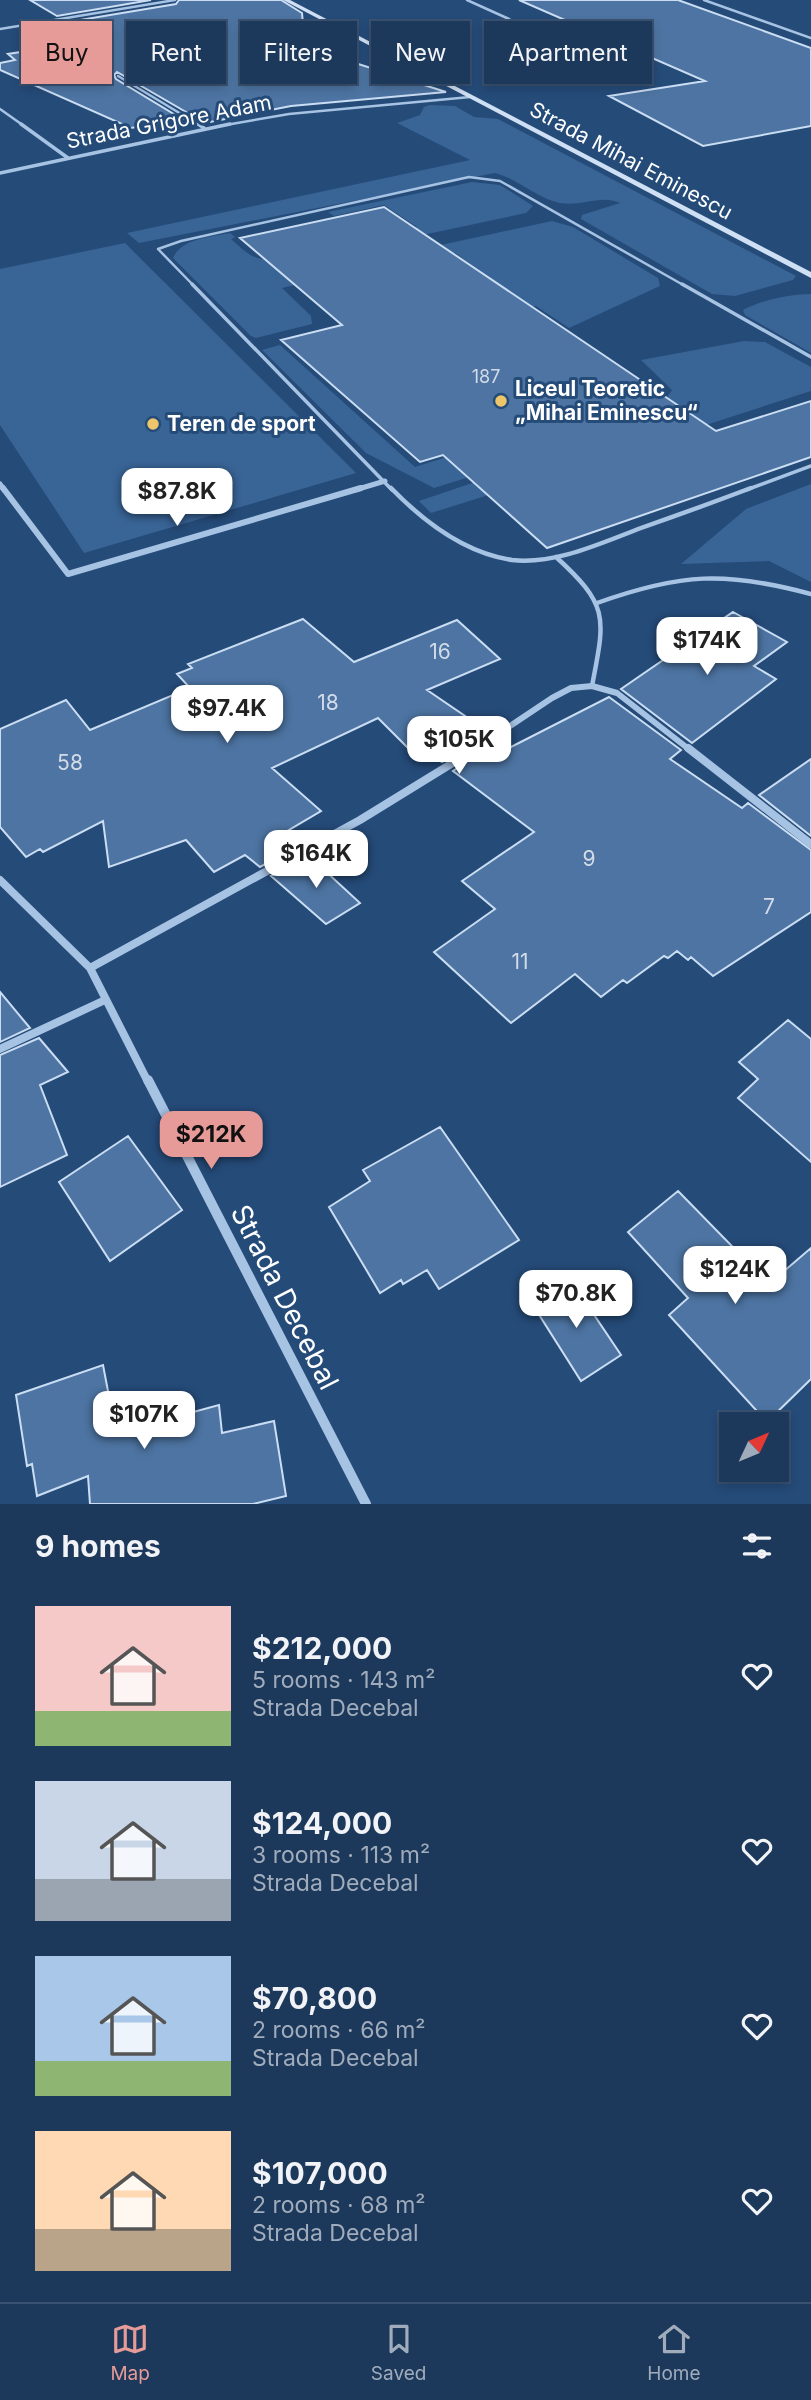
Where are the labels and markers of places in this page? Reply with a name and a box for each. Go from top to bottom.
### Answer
place label: Liceul Teoretic „Mihai Eminescu“ [515,376,698,425]
marker: Liceul Teoretic „Mihai Eminescu“ [493,393,509,409]
place label: Teren de sport [167,411,316,436]
marker: Teren de sport [145,416,161,432]
pin: $87.8K [120,468,234,528]
pin: $174K [658,618,756,677]
pin: $97.4K [170,686,284,745]
pin: $105K [410,716,508,776]
pin: $164K [267,830,365,890]
pin: $212K [162,1112,260,1171]
pin: $124K [686,1246,784,1306]
pin: $70.8K [519,1270,633,1330]
pin: $107K [95,1392,193,1451]

